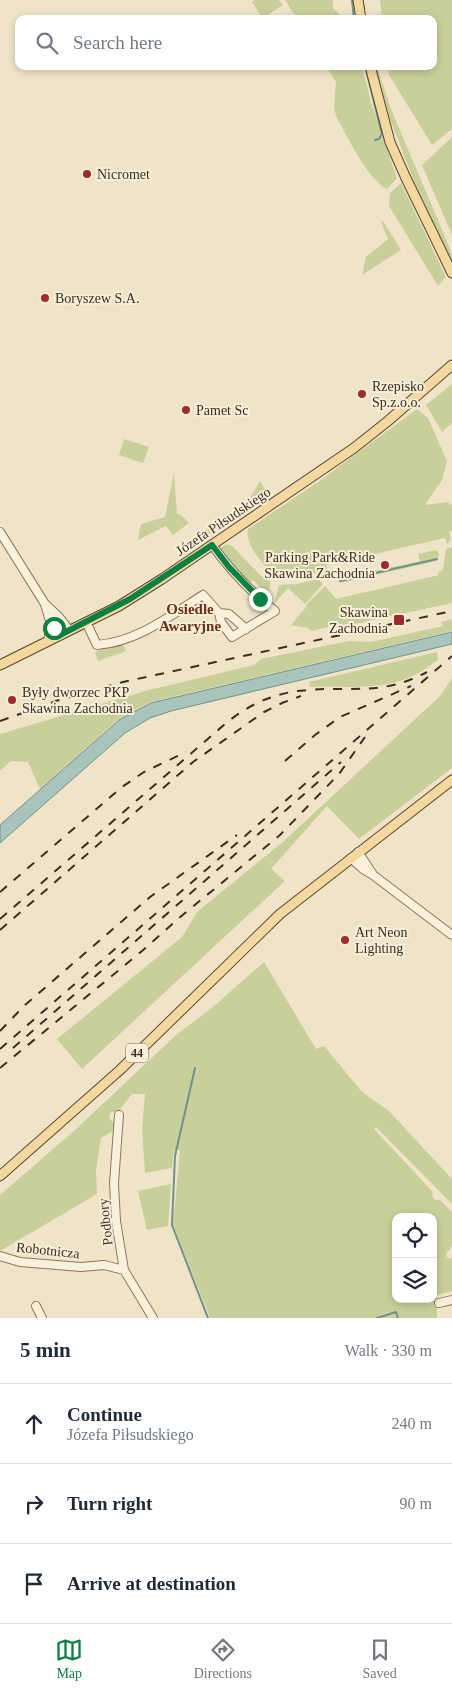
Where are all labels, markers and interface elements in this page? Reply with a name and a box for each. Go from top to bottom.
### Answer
search box [15,15,437,70]
icon: search [33,29,61,57]
text: Search here [73,32,162,53]
place label: Nicromet [97,167,150,182]
marker: Nicromet [81,168,93,180]
place label: Boryszew S.A. [55,291,139,306]
marker: Boryszew S.A. [39,292,51,304]
place label: Rzepisko Sp.z.o.o. [372,379,424,410]
marker: Rzepisko Sp.z.o.o. [356,388,368,400]
place label: Pamet Sc [196,403,249,418]
marker: Pamet Sc [180,404,192,416]
street label: Józefa Piłsudskiego [173,484,273,559]
place label: Parking Park&Ride Skawina Zachodnia [264,550,376,581]
marker: Parking Park&Ride Skawina Zachodnia [379,559,391,571]
route end [249,588,272,611]
district label: Osiedle Awaryjne [159,601,221,634]
place label: Skawina Zachodnia [329,605,389,636]
marker: Skawina Zachodnia [392,613,406,627]
route start [43,617,66,640]
place label: Były dworzec PKP Skawina Zachodnia [22,685,134,716]
marker: Były dworzec PKP Skawina Zachodnia [6,694,18,706]
place label: Art Neon Lighting [355,925,408,956]
marker: Art Neon Lighting [339,934,351,946]
road number: 44 [126,1044,148,1062]
street label: Podbory [96,1198,115,1246]
map controls [392,1213,437,1303]
button: locate [392,1213,437,1258]
street label: Robotnicza [15,1240,81,1261]
button: layers [392,1258,437,1303]
text: 5 min [20,1338,71,1362]
text: Walk · 330 m [345,1342,432,1359]
text: Continue [67,1404,142,1425]
icon: ahead [20,1410,48,1438]
text: 240 m [392,1415,432,1432]
text: Józefa Piłsudskiego [67,1426,194,1443]
icon: right [20,1490,48,1518]
text: Turn right [67,1493,152,1514]
text: 90 m [400,1495,432,1512]
icon: arrive [20,1570,48,1598]
text: Arrive at destination [67,1573,236,1594]
tab: Map [55,1636,83,1682]
tab: Directions [194,1636,252,1682]
tab: Saved [363,1636,397,1682]

